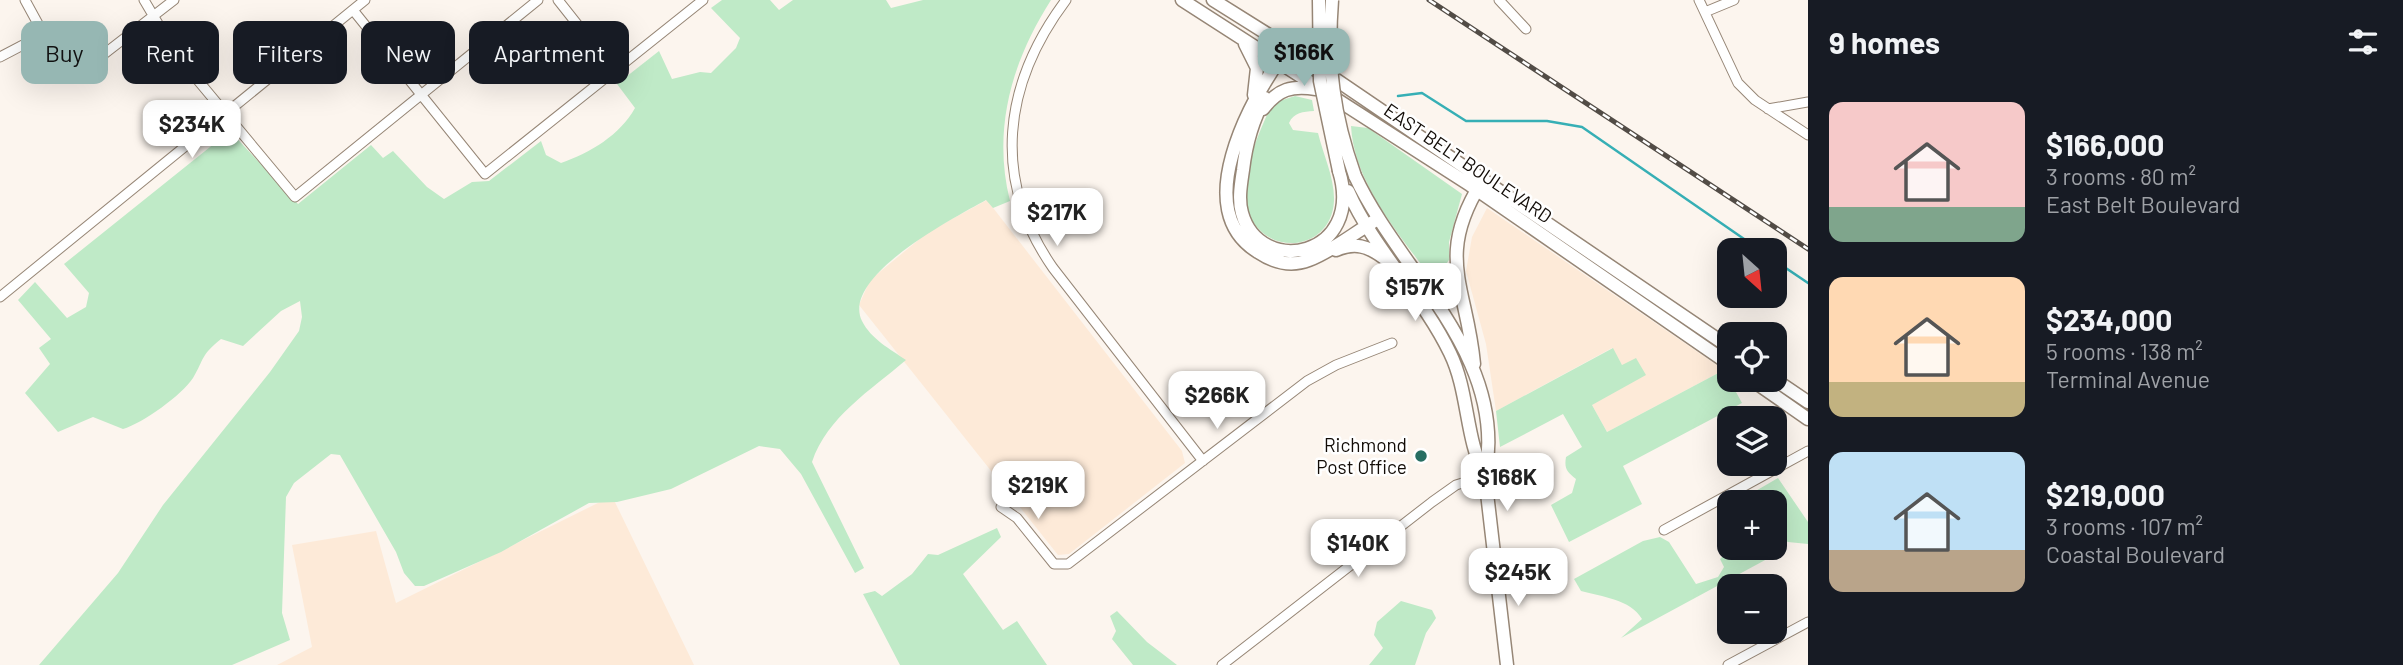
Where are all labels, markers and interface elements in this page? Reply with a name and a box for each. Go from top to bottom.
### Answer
chip: Buy [21,21,108,84]
chip: Rent [122,21,219,84]
chip: Filters [233,21,347,84]
chip: New [361,21,455,84]
chip: Apartment [469,21,629,84]
icon: filters [2344,23,2382,61]
text: 9 homes [1829,24,1940,60]
pin: $166K [1255,28,1353,88]
text: $166K [1274,37,1334,65]
street label: EAST BELT BOULEVARD [1380,98,1557,227]
pin: $234K [143,100,241,160]
text: $234K [159,109,225,137]
text: $166,000 [2046,126,2164,162]
icon: home [1885,130,1969,214]
text: 3 rooms · 80 m² [2046,162,2196,190]
pin: $217K [1008,188,1106,248]
text: East Belt Boulevard [2046,190,2240,218]
text: $217K [1027,197,1087,225]
north arrow [1717,238,1787,308]
map controls [1717,238,1787,644]
pin: $157K [1366,264,1464,323]
text: $157K [1385,272,1445,300]
text: $234,000 [2046,301,2172,337]
icon: home [1885,305,1969,389]
button: locate [1717,322,1787,392]
text: 5 rooms · 138 m² [2046,337,2203,365]
text: Terminal Avenue [2046,365,2210,393]
pin: $266K [1168,372,1266,431]
text: $266K [1184,380,1250,408]
button: layers [1717,406,1787,476]
place label: Richmond Post Office [1316,433,1407,478]
marker: Richmond Post Office [1413,448,1429,464]
pin: $168K [1458,454,1556,513]
pin: $219K [989,462,1087,521]
text: $168K [1477,462,1537,490]
text: $219K [1008,470,1068,498]
text: $219,000 [2046,476,2165,512]
icon: home [1885,480,1969,564]
button: + [1717,490,1787,560]
text: 3 rooms · 107 m² [2046,512,2203,540]
pin: $140K [1309,520,1407,579]
text: $140K [1327,528,1389,556]
text: Coastal Boulevard [2046,540,2225,568]
pin: $245K [1469,548,1567,608]
text: $245K [1485,557,1551,585]
button: − [1717,574,1787,644]

